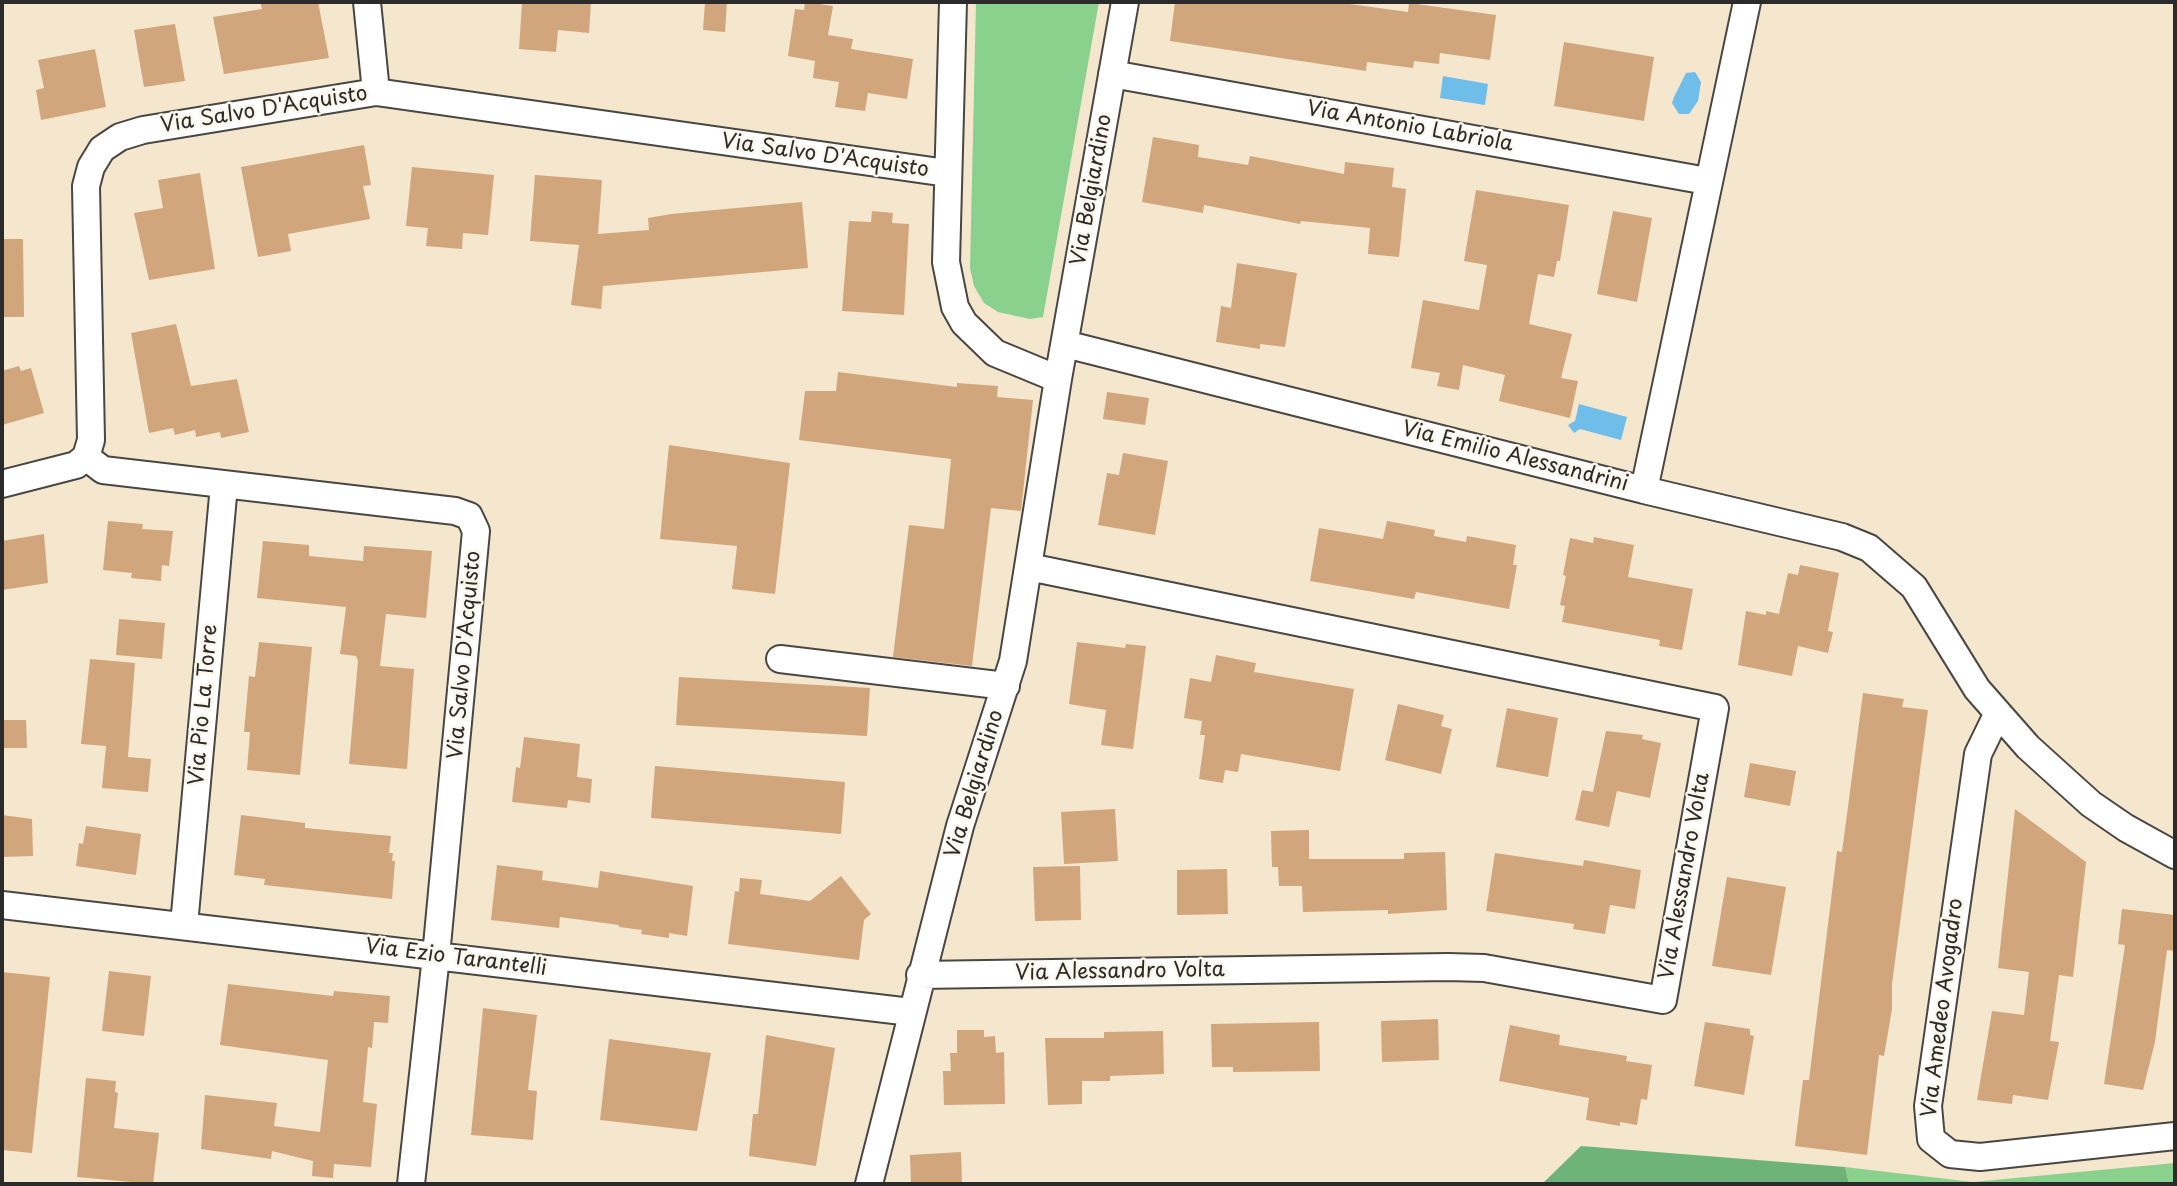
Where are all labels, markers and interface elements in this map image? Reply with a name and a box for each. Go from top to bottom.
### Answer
street label: Via Salvo D'Acquisto [159,81,369,139]
street label: Via Antonio Labriola [1305,96,1515,158]
street label: Via Belgiardino [1066,112,1118,268]
street label: Via Salvo D'Acquisto [720,129,930,183]
street label: Via Emilio Alessandrini [1399,417,1631,497]
street label: Via Salvo D'Acquisto [443,550,487,760]
street label: Via Pio La Torre [184,623,224,787]
street label: Via Belgiardino [941,707,1009,861]
street label: Via Alessandro Volta [1654,771,1716,981]
street label: Via Amedeo Avogadro [1917,897,1969,1119]
street label: Via Ezio Tarantelli [364,934,548,982]
street label: Via Alessandro Volta [1015,958,1225,986]

